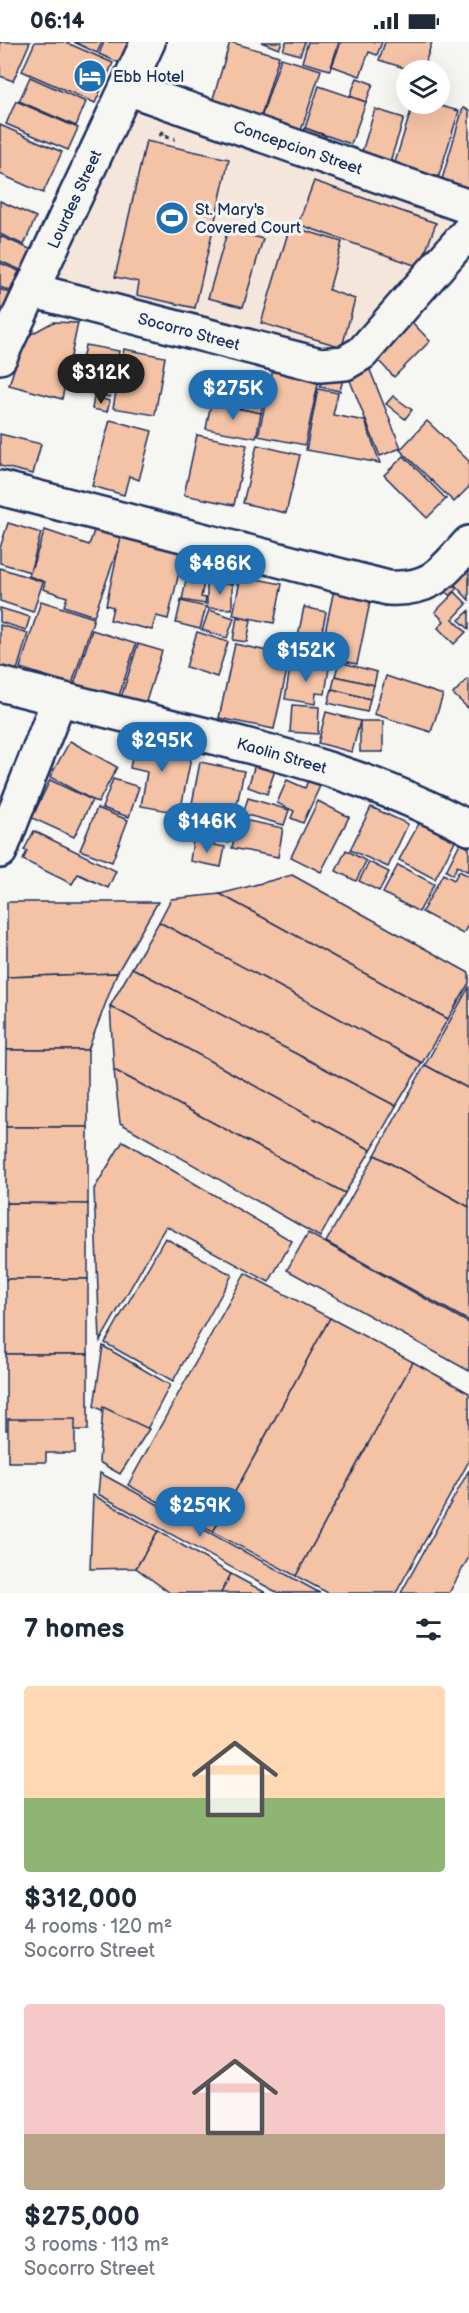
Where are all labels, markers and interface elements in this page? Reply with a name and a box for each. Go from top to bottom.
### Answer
text: 06:14 [30,8,85,35]
hotel icon: Ebb Hotel [72,58,108,94]
map controls [396,60,450,114]
button: layers [396,60,450,114]
place label: Ebb Hotel [113,68,184,87]
street label: Concepcion Street [231,117,365,179]
street label: Lourdes Street [44,147,107,252]
sports icon: St. Mary's Covered Court [154,200,190,236]
place label: St. Mary's Covered Court [195,201,301,238]
street label: Socorro Street [136,310,242,355]
pin: $312K [59,354,143,405]
text: $312K [72,361,130,385]
pin: $275K [191,370,275,421]
text: $275K [203,377,263,401]
pin: $486K [178,545,262,596]
text: $486K [189,552,251,576]
pin: $152K [264,632,348,683]
text: $152K [277,639,335,663]
pin: $295K [120,722,204,773]
text: $295K [131,729,193,753]
street label: Kaolin Street [234,735,329,778]
pin: $146K [165,803,249,854]
text: $146K [177,810,237,834]
pin: $259K [158,1487,242,1538]
text: $259K [169,1494,231,1518]
icon: filters [412,1613,445,1646]
text: 7 homes [24,1614,124,1645]
icon: home [181,1725,289,1833]
text: $312,000 [24,1884,137,1915]
text: 4 rooms · 120 m² [24,1915,173,1939]
text: Socorro Street [24,1939,155,1963]
icon: home [181,2043,289,2151]
text: $275,000 [24,2202,140,2233]
text: 3 rooms · 113 m² [24,2233,169,2257]
text: Socorro Street [24,2257,155,2281]

